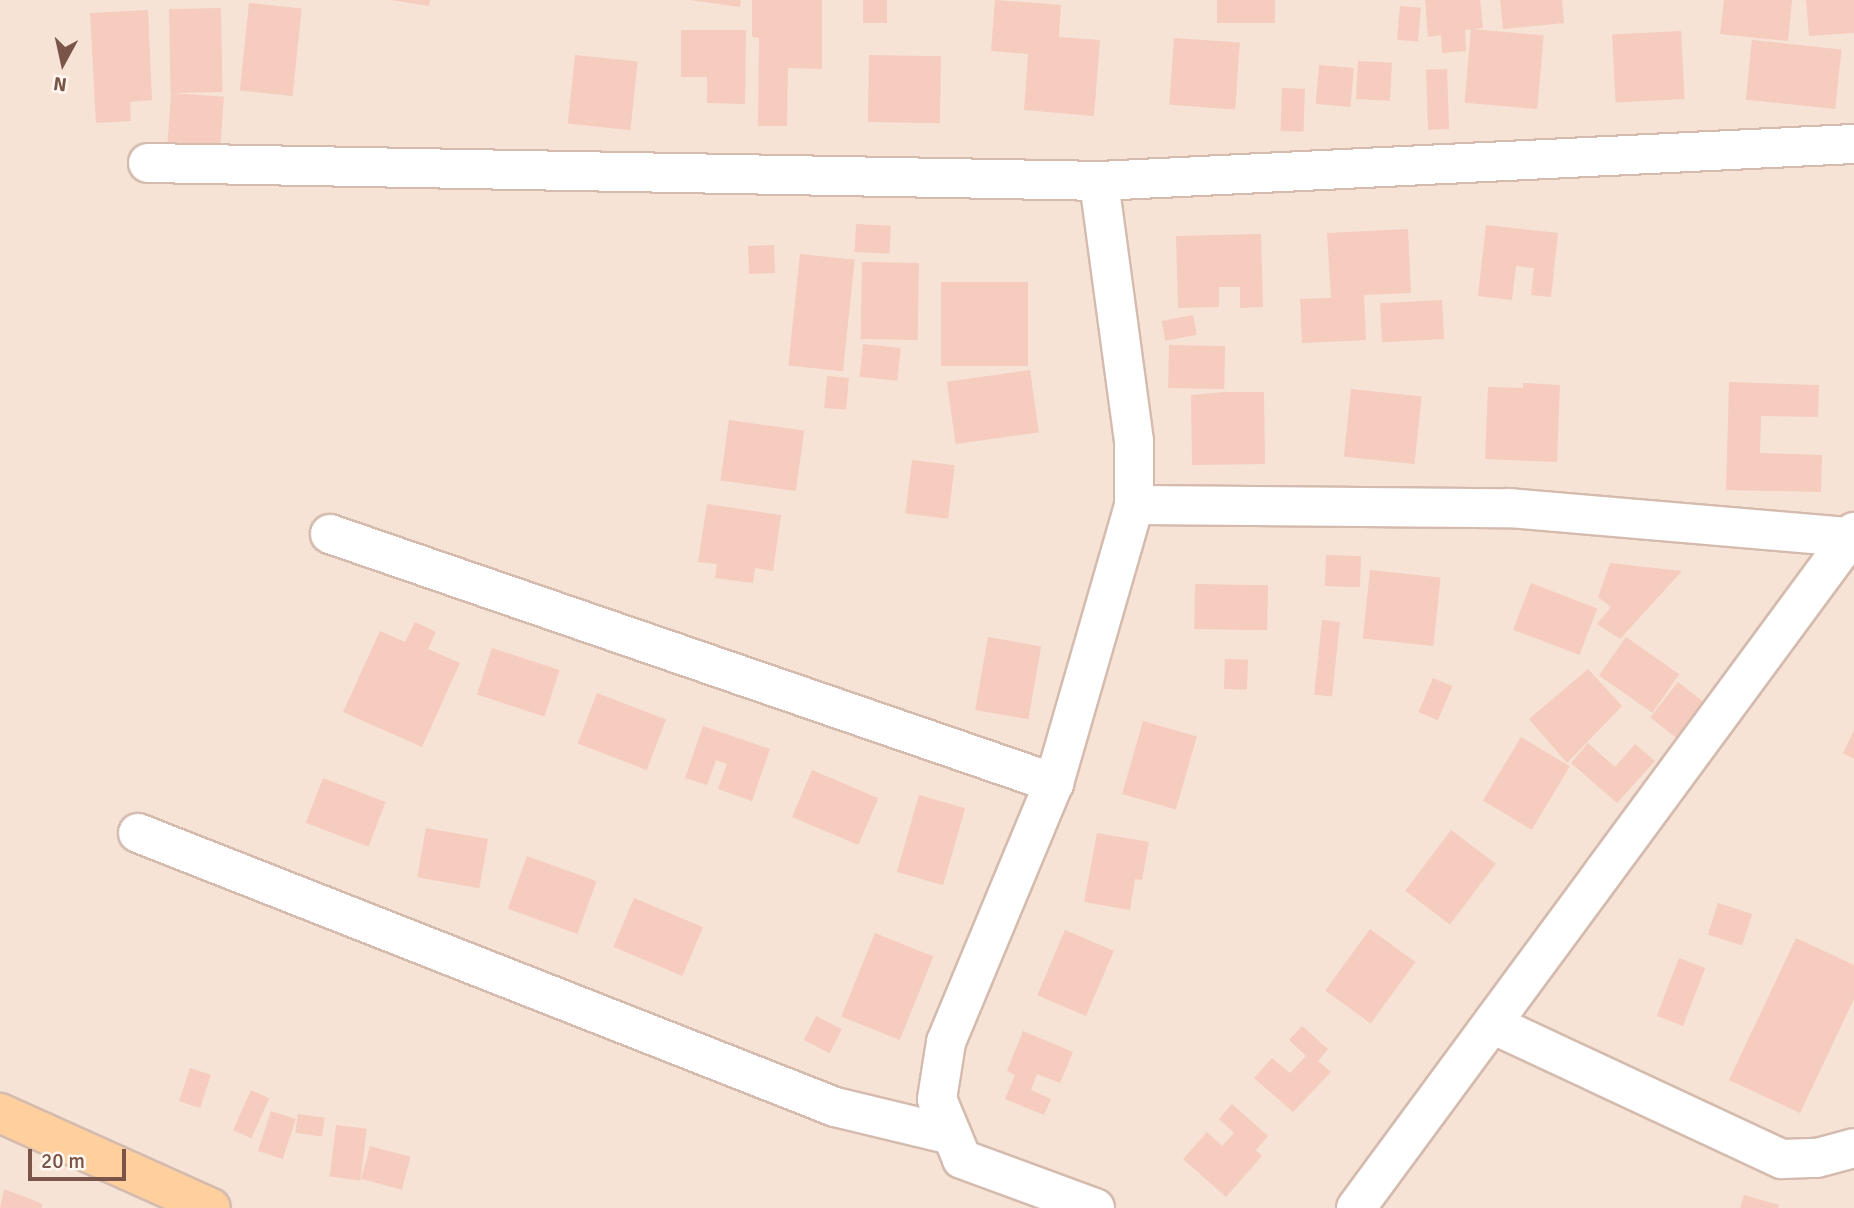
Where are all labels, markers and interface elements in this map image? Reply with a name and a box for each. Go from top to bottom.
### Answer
north arrow [28,28,98,98]
text: N [52,71,68,97]
scale bar [32,1134,130,1178]
text: 20 m [41,1148,85,1174]

